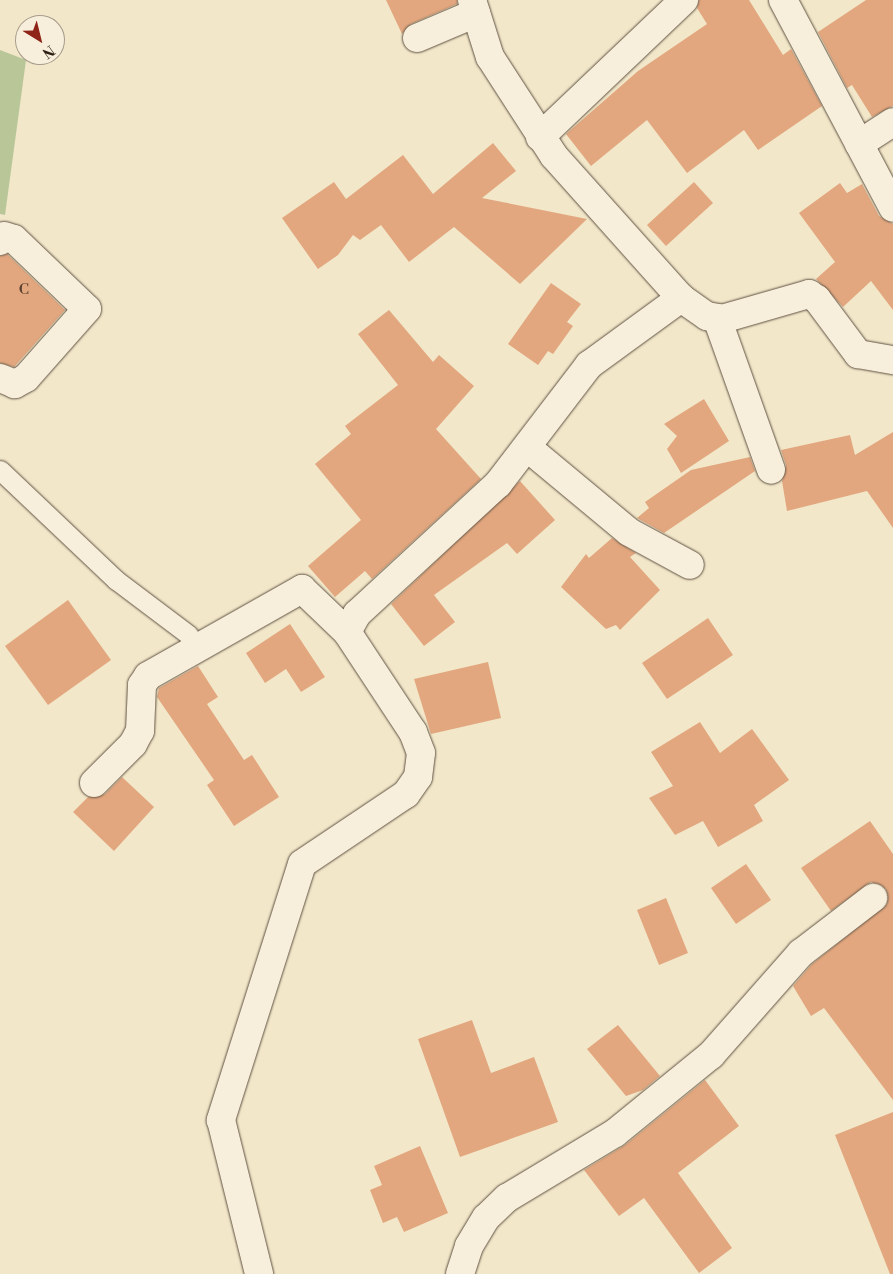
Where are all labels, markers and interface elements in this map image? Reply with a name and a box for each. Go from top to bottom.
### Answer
north arrow [15,15,65,65]
text: N [38,41,58,62]
house number: C [19,281,29,299]

